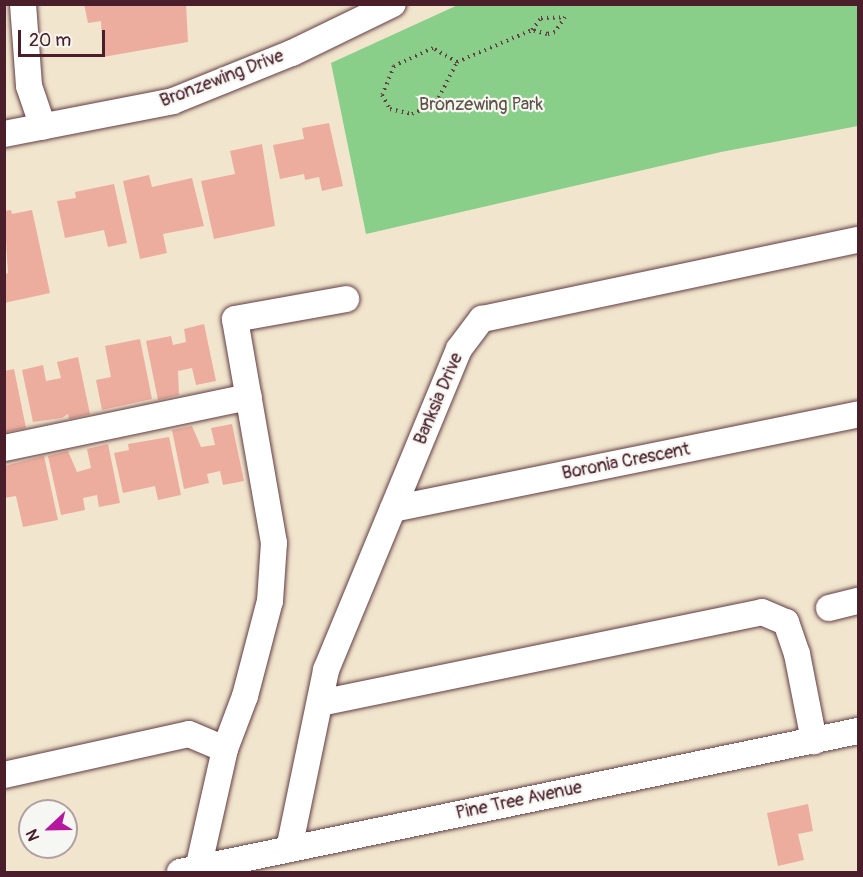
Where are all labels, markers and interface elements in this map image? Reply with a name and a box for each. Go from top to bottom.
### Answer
scale bar [21,18,108,56]
text: 20 m [29,29,71,52]
street label: Bronzewing Drive [157,45,287,113]
park label: Bronzewing Park [419,94,543,116]
street label: Banksia Drive [410,350,468,448]
street label: Boronia Crescent [560,439,692,485]
street label: Pine Tree Avenue [454,777,584,825]
north arrow [18,799,78,859]
text: N [22,826,44,844]

